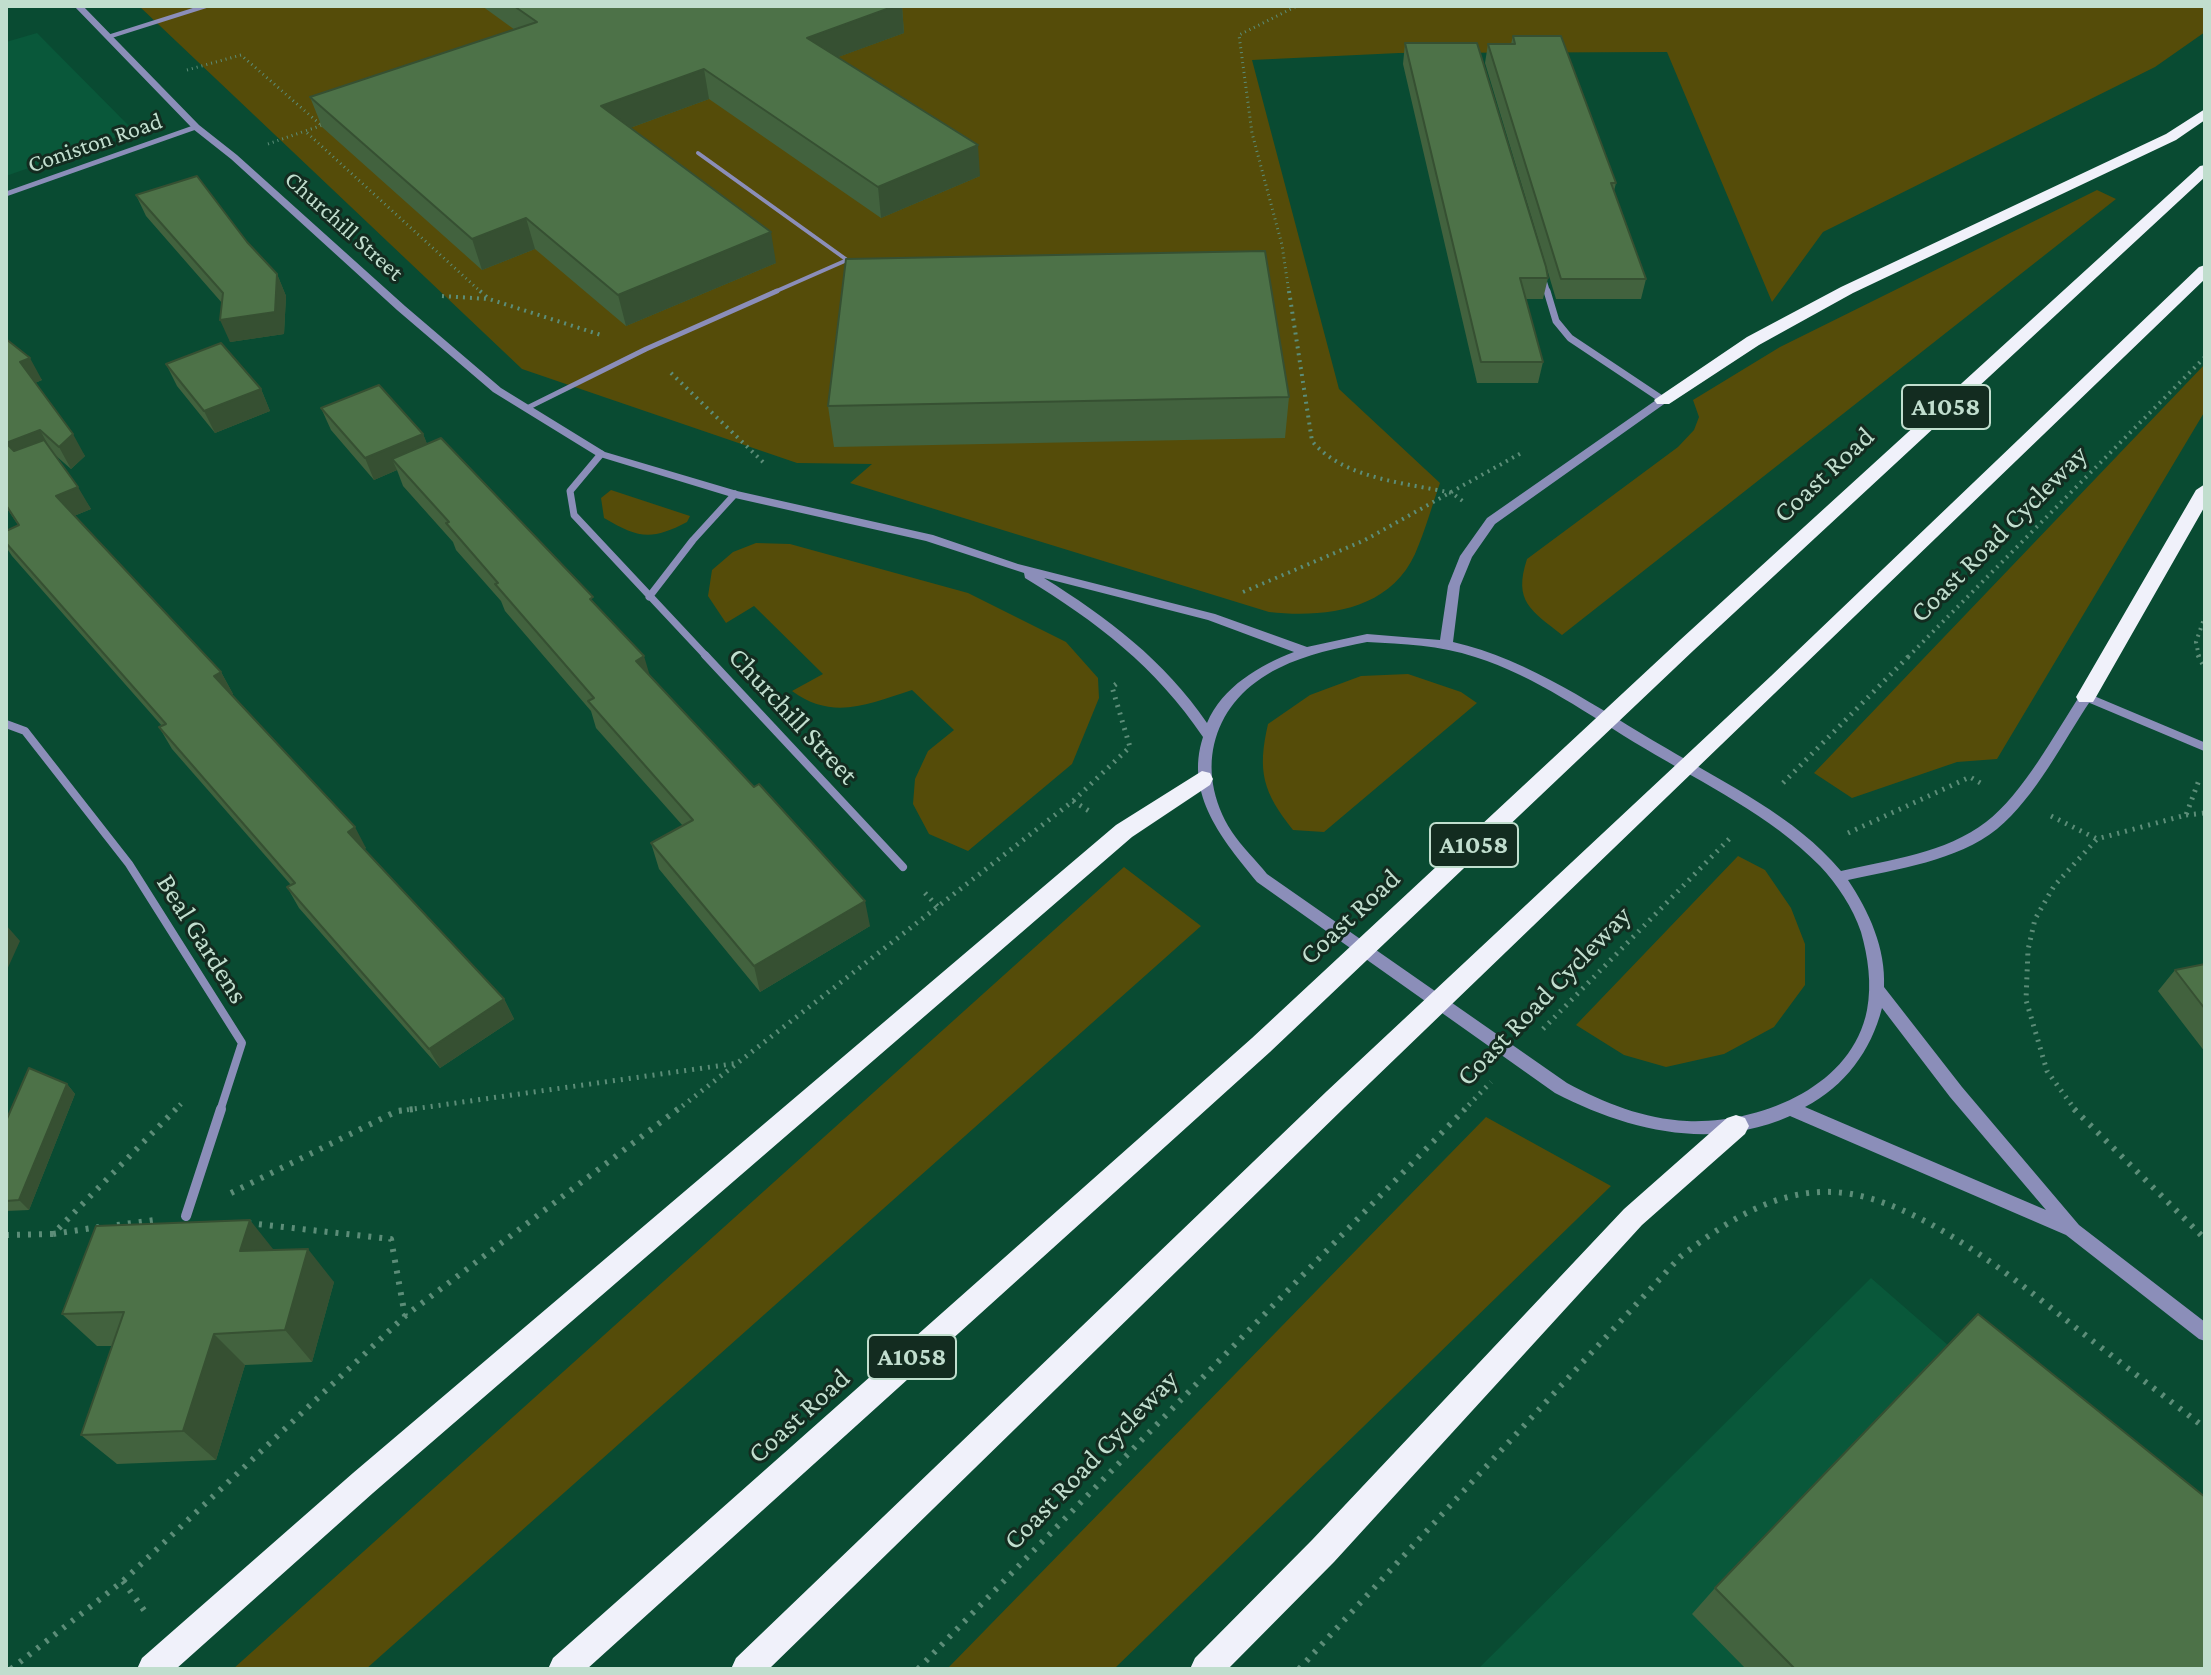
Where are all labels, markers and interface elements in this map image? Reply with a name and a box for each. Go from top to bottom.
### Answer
street label: Coniston Road [24,107,166,179]
street label: Churchill Street [279,165,409,287]
road number: A1058 [1902,385,1990,429]
street label: Coast Road [1767,420,1881,530]
street label: Coast Road Cycleway [1903,438,2095,630]
street label: Churchill Street [721,640,865,792]
road number: A1058 [1430,823,1518,867]
street label: Coast Road [1293,862,1407,972]
street label: Beal Gardens [149,868,255,1010]
street label: Coast Road Cycleway [1450,899,1638,1093]
road number: A1058 [868,1335,956,1379]
street label: Coast Road [741,1362,857,1470]
street label: Coast Road Cycleway [997,1363,1185,1557]

